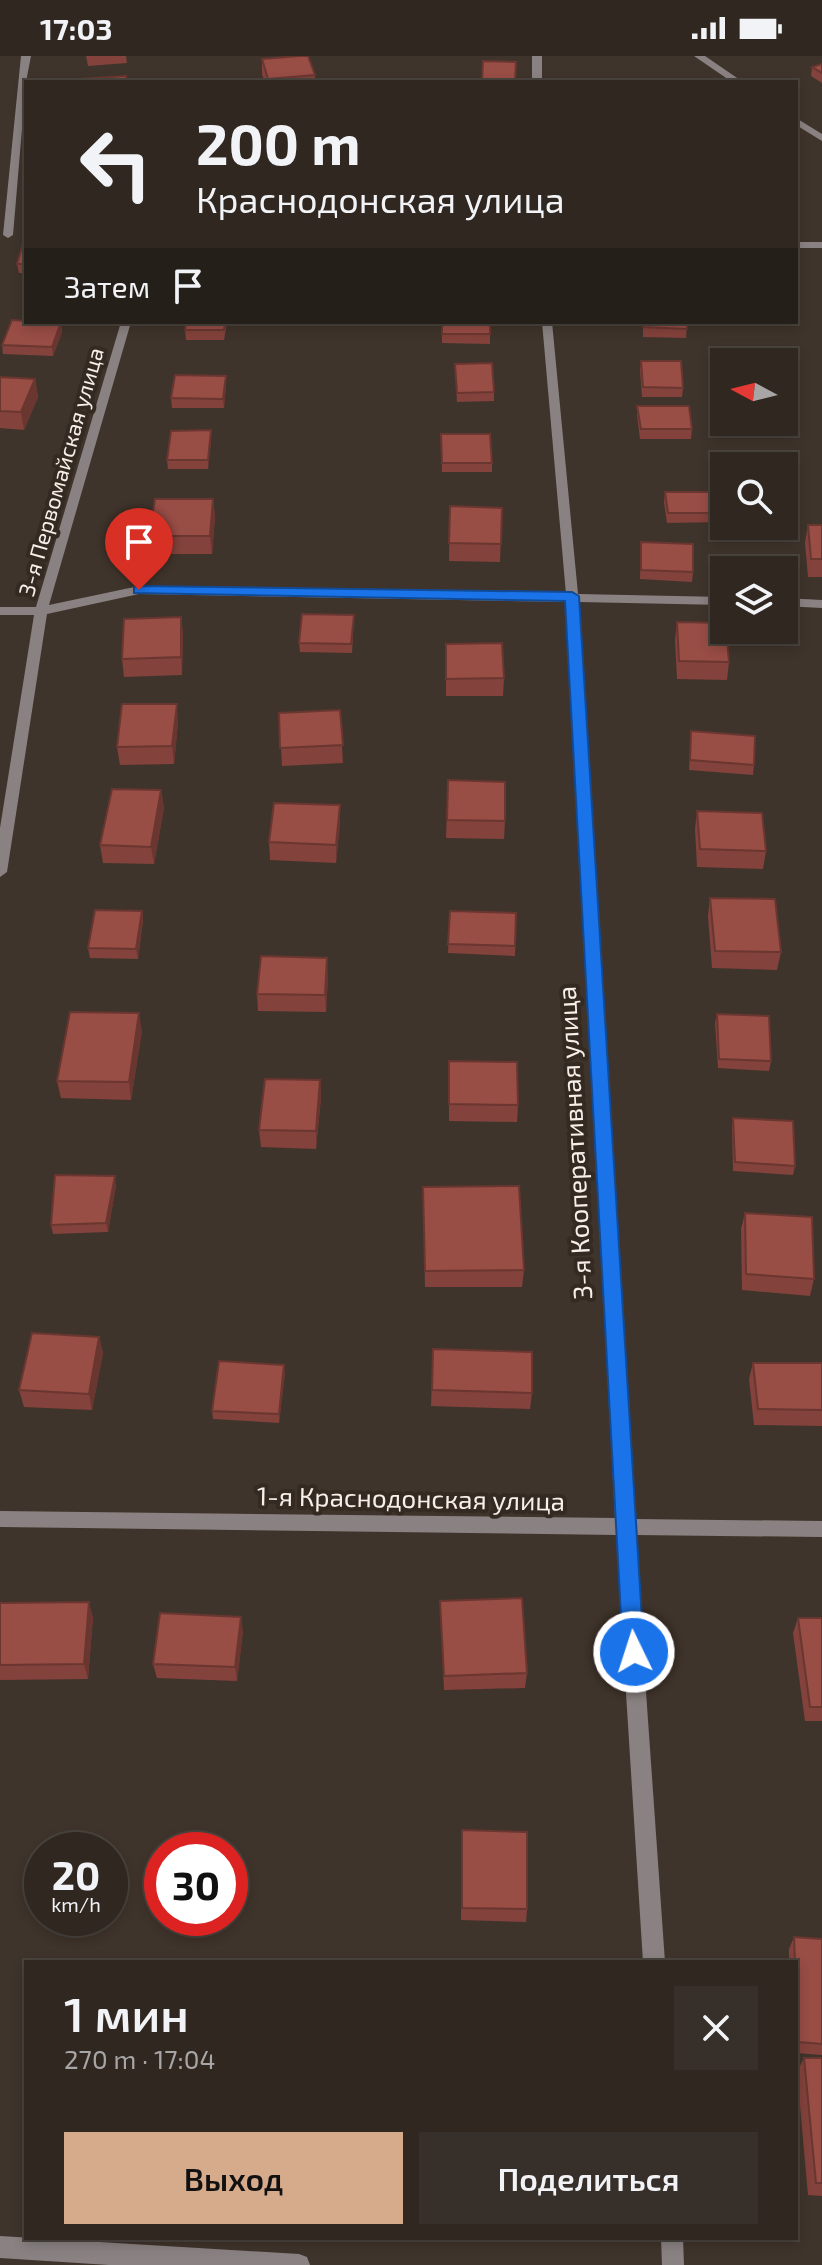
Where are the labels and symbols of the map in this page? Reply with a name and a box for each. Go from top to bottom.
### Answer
street label: 3-я Первомайская улица [12,344,109,599]
north arrow [710,348,798,436]
pin [105,508,173,590]
street label: 3-я Кооперативная улица [550,985,598,1301]
street label: 1-я Краснодонская улица [257,1479,565,1517]
position arrow [592,1610,676,1694]
speed limit sign: 30 [144,1832,248,1936]

